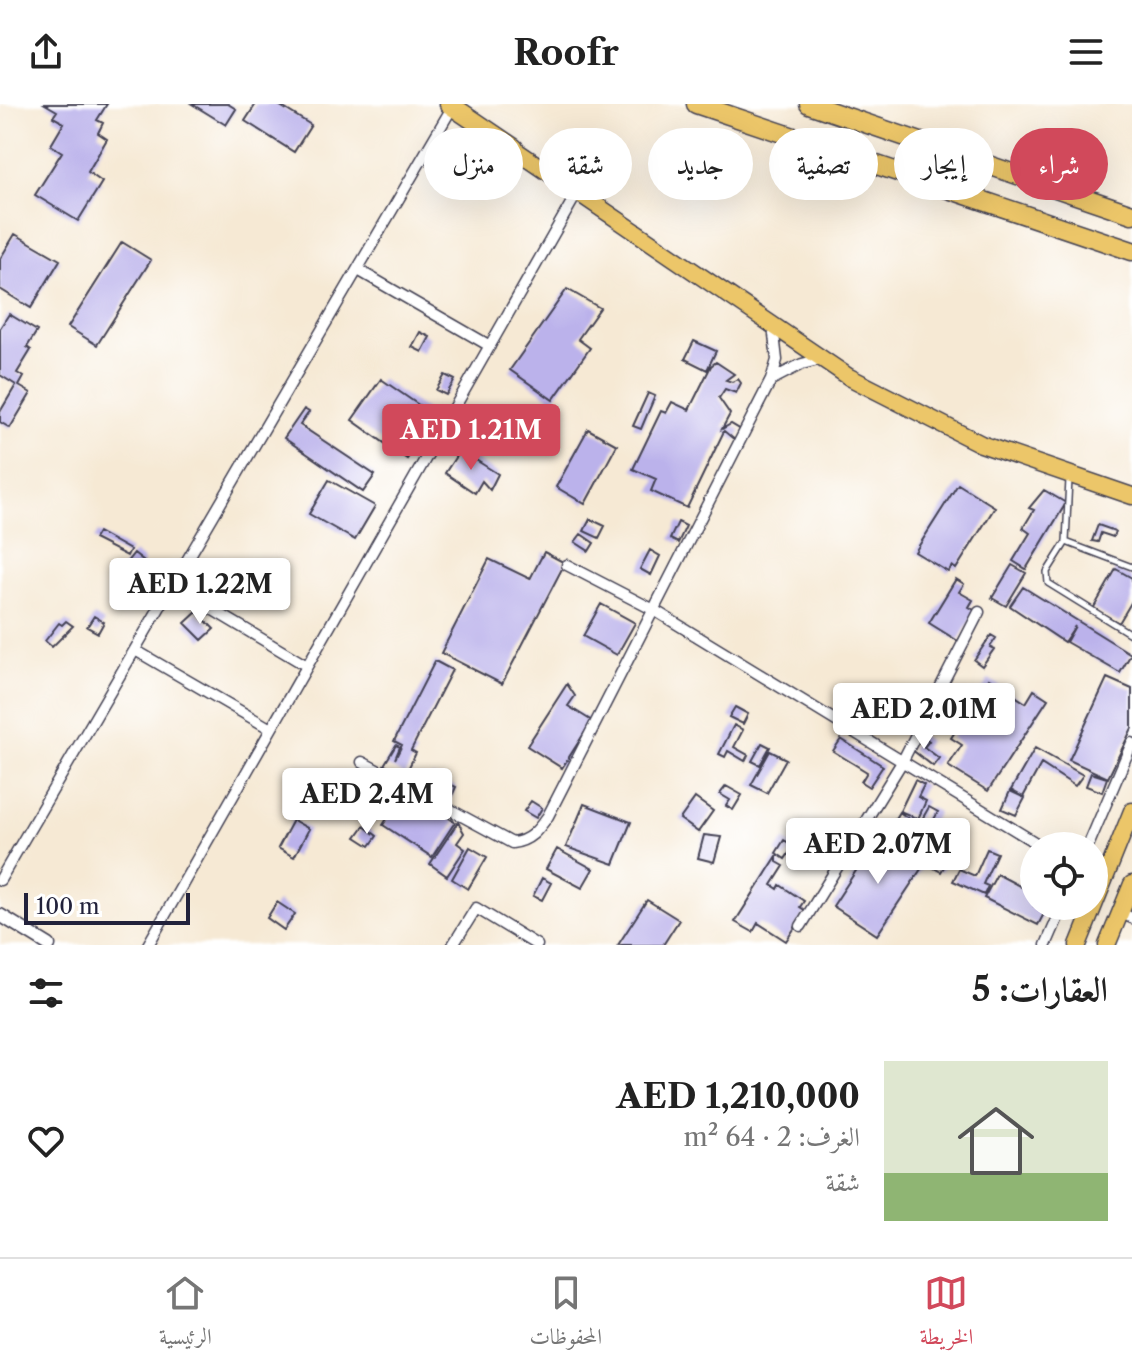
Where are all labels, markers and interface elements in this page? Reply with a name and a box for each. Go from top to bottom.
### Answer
icon: share [24,30,68,74]
text: Roofr [513,30,619,74]
icon: menu [1064,30,1108,74]
chip: منزل [424,128,523,200]
chip: شقة [539,128,632,200]
chip: جديد [648,128,753,200]
chip: تصفية [769,128,878,200]
chip: إيجار [894,128,994,200]
chip: شراء [1010,128,1108,200]
pin: AED 1.21M [379,404,563,472]
text: AED 1.21M [400,414,542,446]
pin: AED 1.22M [108,558,292,626]
text: AED 1.22M [127,568,273,600]
pin: AED 2.01M [832,683,1016,751]
text: AED 2.01M [851,693,997,725]
pin: AED 2.4M [284,768,450,836]
text: AED 2.4M [300,778,434,810]
pin: AED 2.07M [786,818,970,886]
text: AED 2.07M [804,828,952,860]
map controls [1020,832,1108,920]
button: locate [1020,832,1108,920]
scale bar [24,889,190,925]
text: 100 m [36,893,99,920]
text: العقارات: 5 [972,968,1108,1010]
icon: filters [24,971,68,1015]
text: AED 1,210,000 [616,1075,860,1117]
icon: home [948,1093,1044,1189]
icon: heart [24,1119,68,1163]
text: الغرف: 2 · 64 m² [683,1121,860,1153]
text: شقة [826,1166,860,1198]
tab: الرئيسية [159,1271,212,1358]
tab: المحفوظات [529,1271,602,1358]
tab: الخريطة [920,1271,973,1358]

